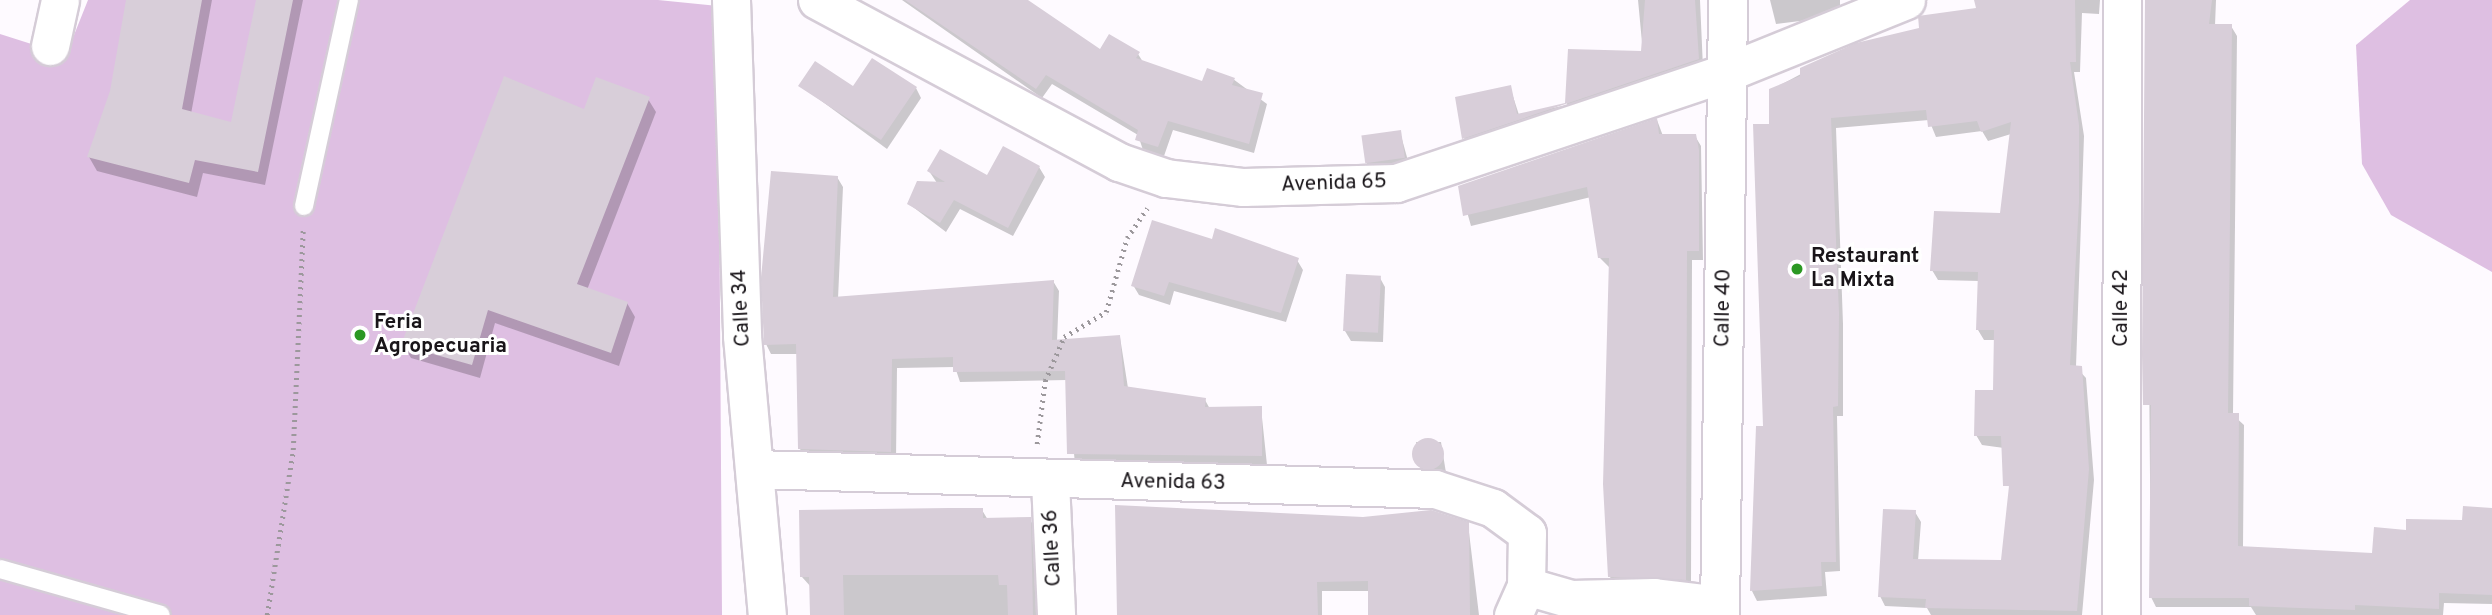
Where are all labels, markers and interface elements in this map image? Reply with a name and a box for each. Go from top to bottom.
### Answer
street label: Avenida 65 [1281,170,1387,198]
place label: Restaurant La Mixta [1811,244,1919,294]
marker: Restaurant La Mixta [1789,261,1805,277]
street label: Calle 34 [727,269,757,347]
street label: Calle 40 [1711,269,1737,347]
street label: Calle 42 [2109,269,2135,347]
place label: Feria Agropecuaria [374,310,507,360]
marker: Feria Agropecuaria [352,327,368,343]
street label: Avenida 63 [1120,469,1226,497]
street label: Calle 36 [1038,509,1068,587]

